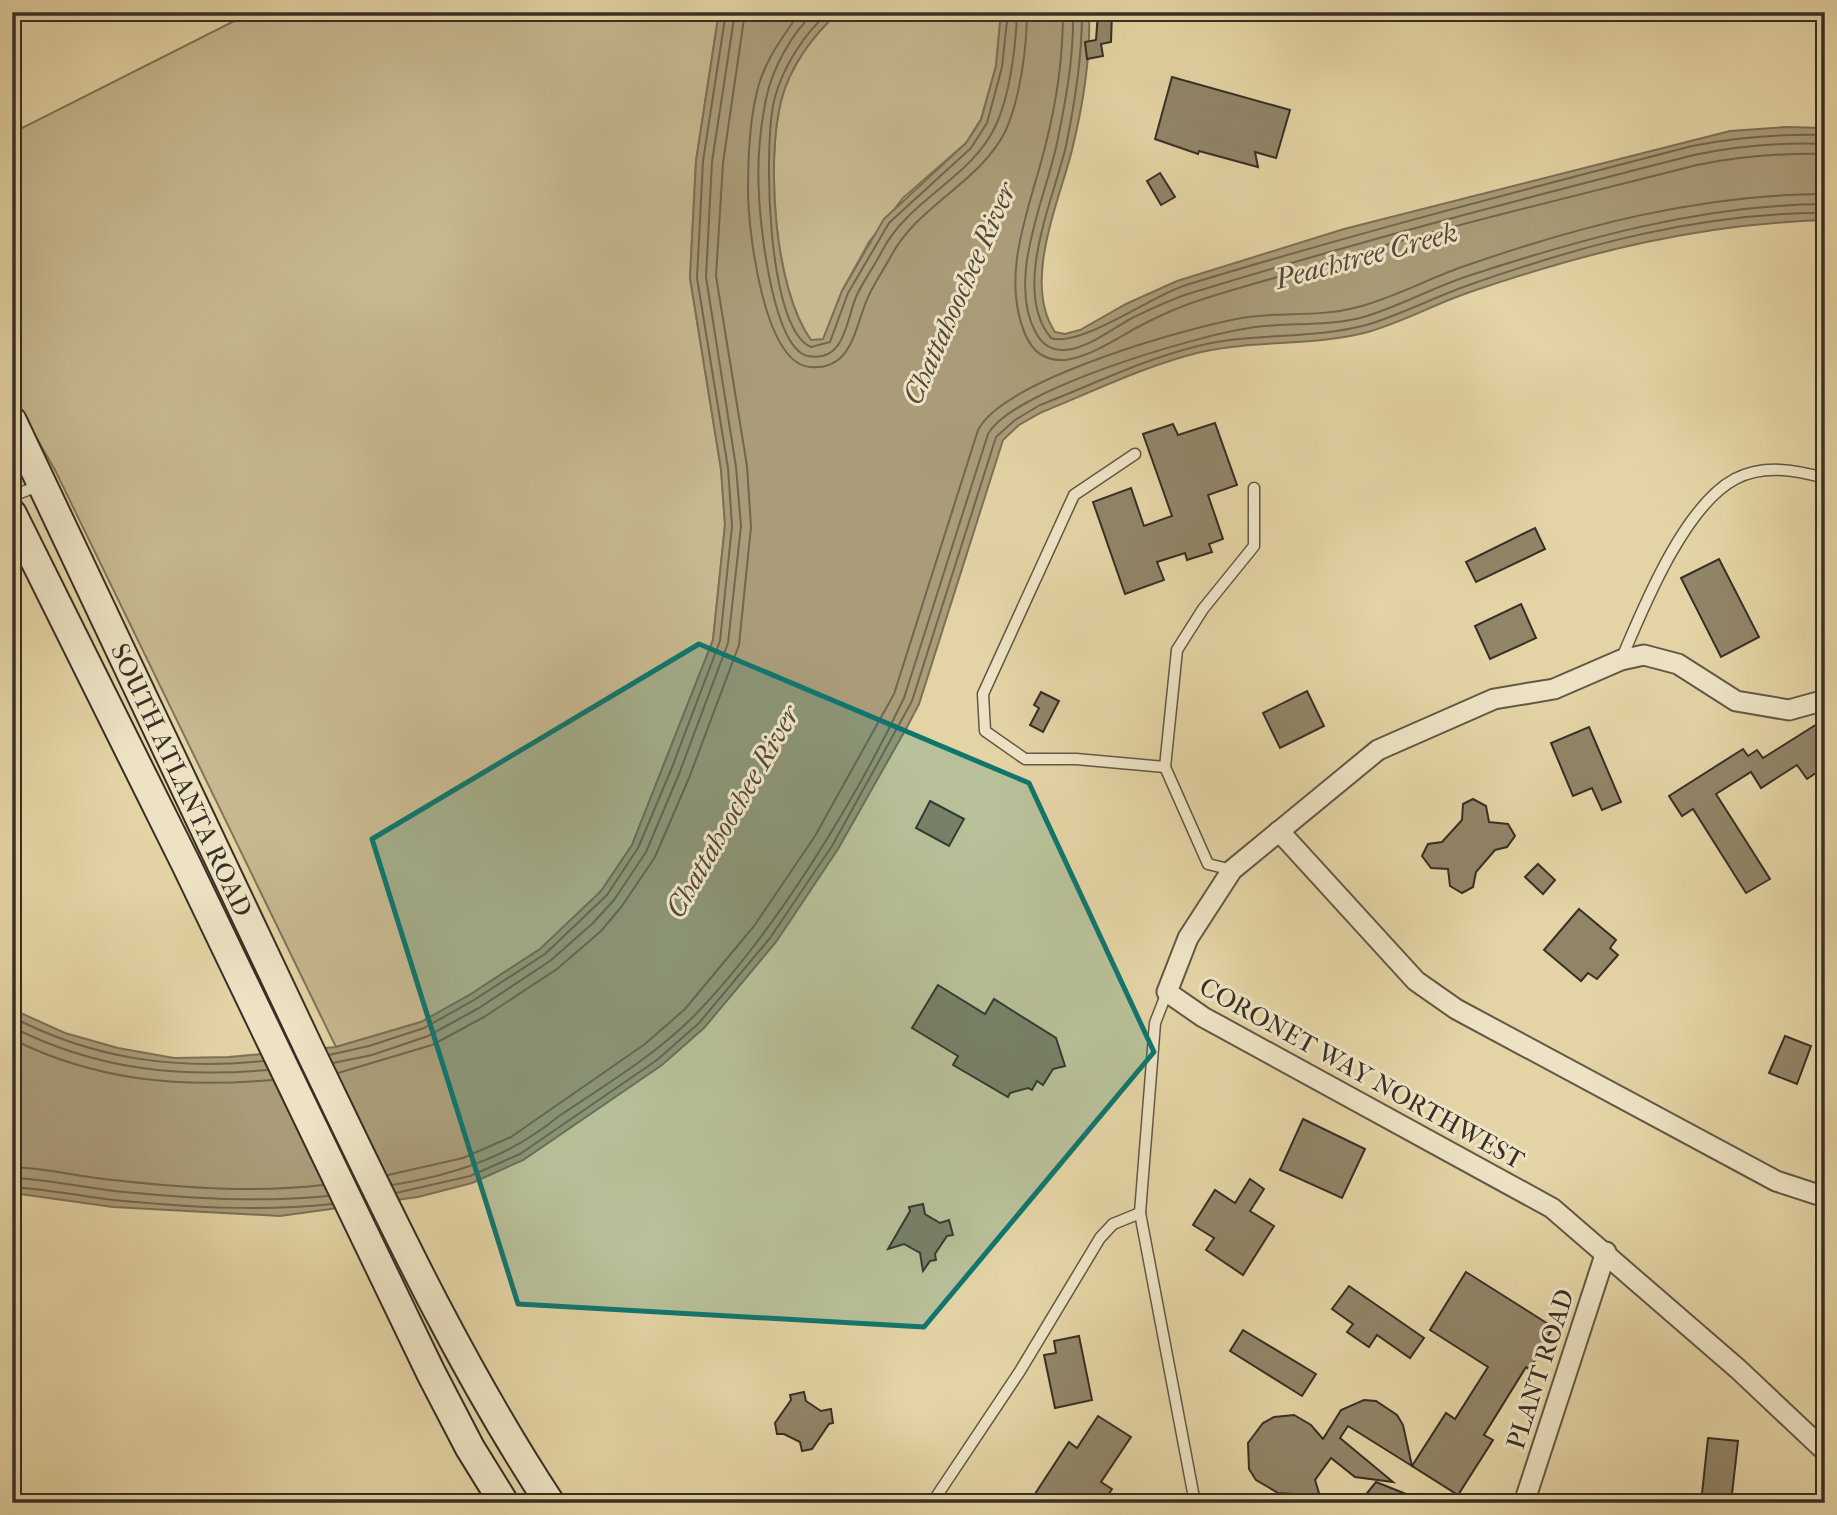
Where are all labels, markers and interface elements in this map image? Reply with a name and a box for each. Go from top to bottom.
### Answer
water label: Chattahoochee River [896,175,1024,409]
water label: Peachtree Creek [1269,215,1461,296]
street label: SOUTH ATLANTA ROAD [104,639,259,922]
water label: Chattahoochee River [658,697,808,923]
street label: CORONET WAY NORTHWEST [1194,971,1530,1176]
street label: PLANT ROAD [1500,1285,1581,1453]

